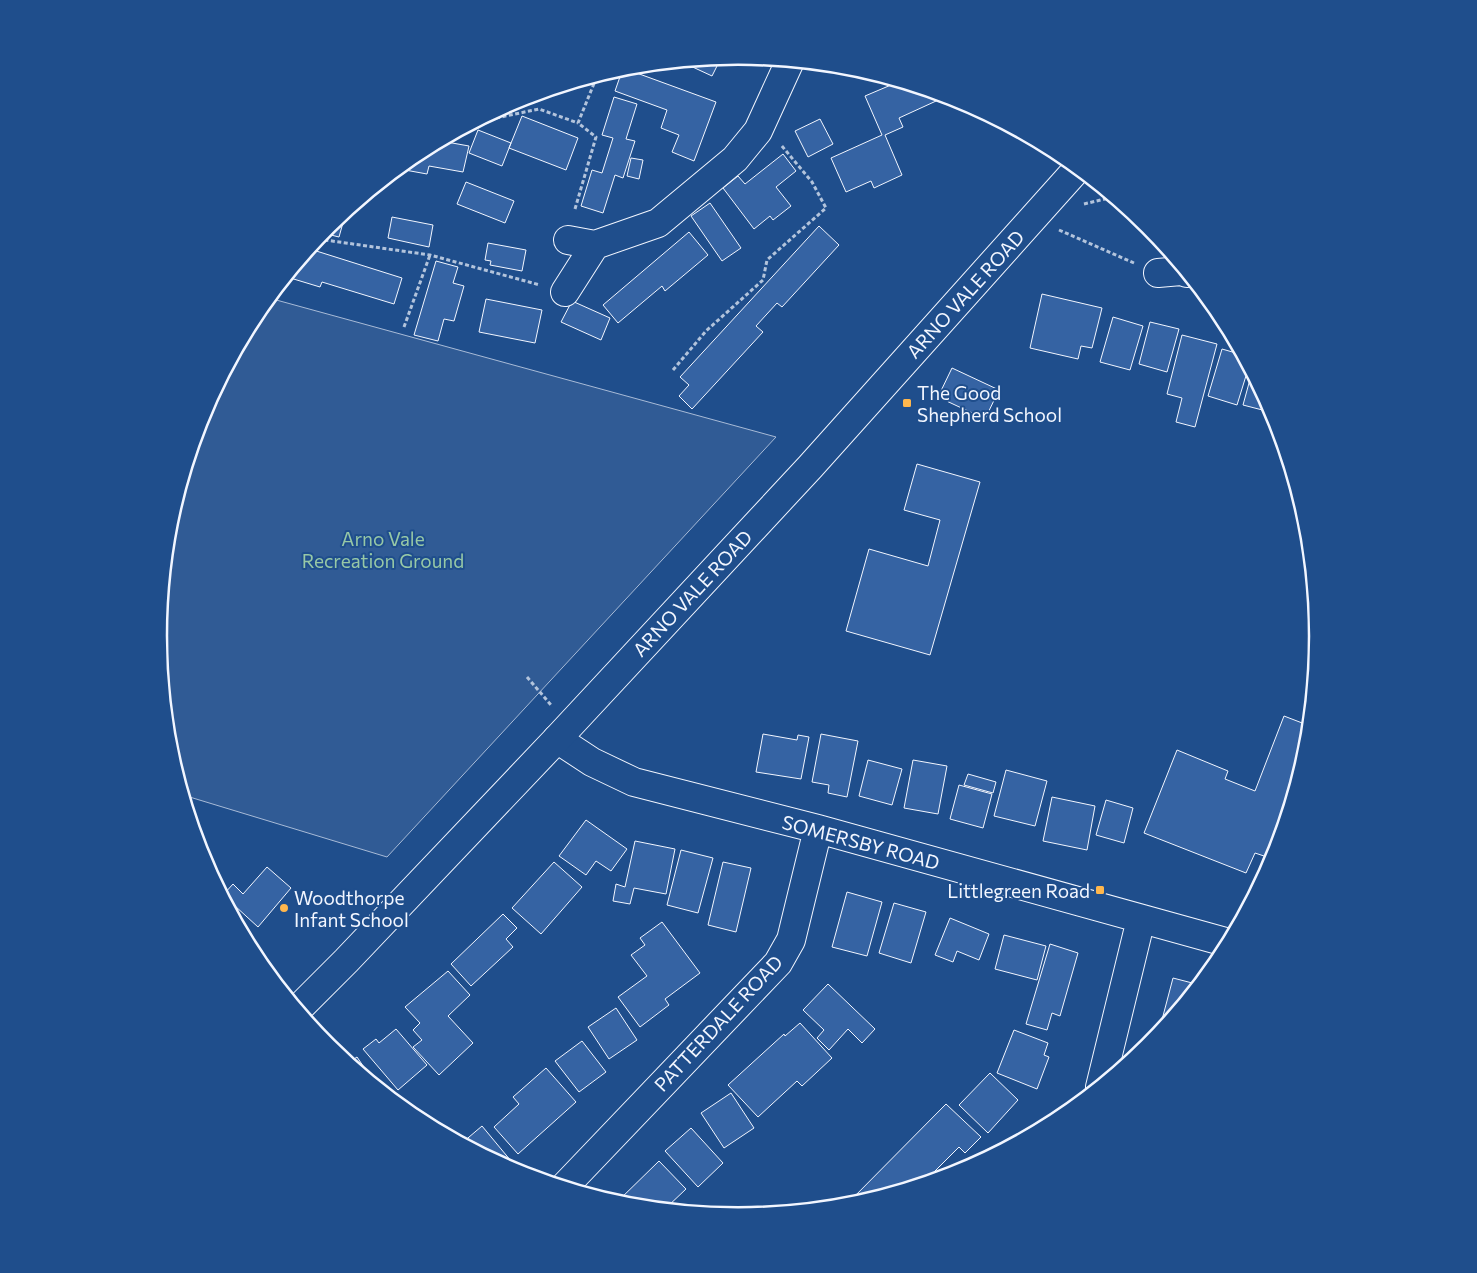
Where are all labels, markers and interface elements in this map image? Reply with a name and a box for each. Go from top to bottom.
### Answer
street label: ARNO VALE ROAD [901,225,1029,363]
place label: The Good Shepherd School [917,381,1062,426]
marker: The Good Shepherd School [901,397,913,409]
street label: ARNO VALE ROAD [628,525,756,661]
park label: Arno Vale Recreation Ground [302,527,464,572]
street label: SOMERSBY ROAD [780,810,942,874]
place label: Littlegreen Road [947,879,1090,902]
marker: Littlegreen Road [1094,884,1106,896]
place label: Woodthorpe Infant School [294,886,409,931]
marker: Woodthorpe Infant School [278,902,290,914]
street label: PATTERDALE ROAD [649,950,787,1096]

